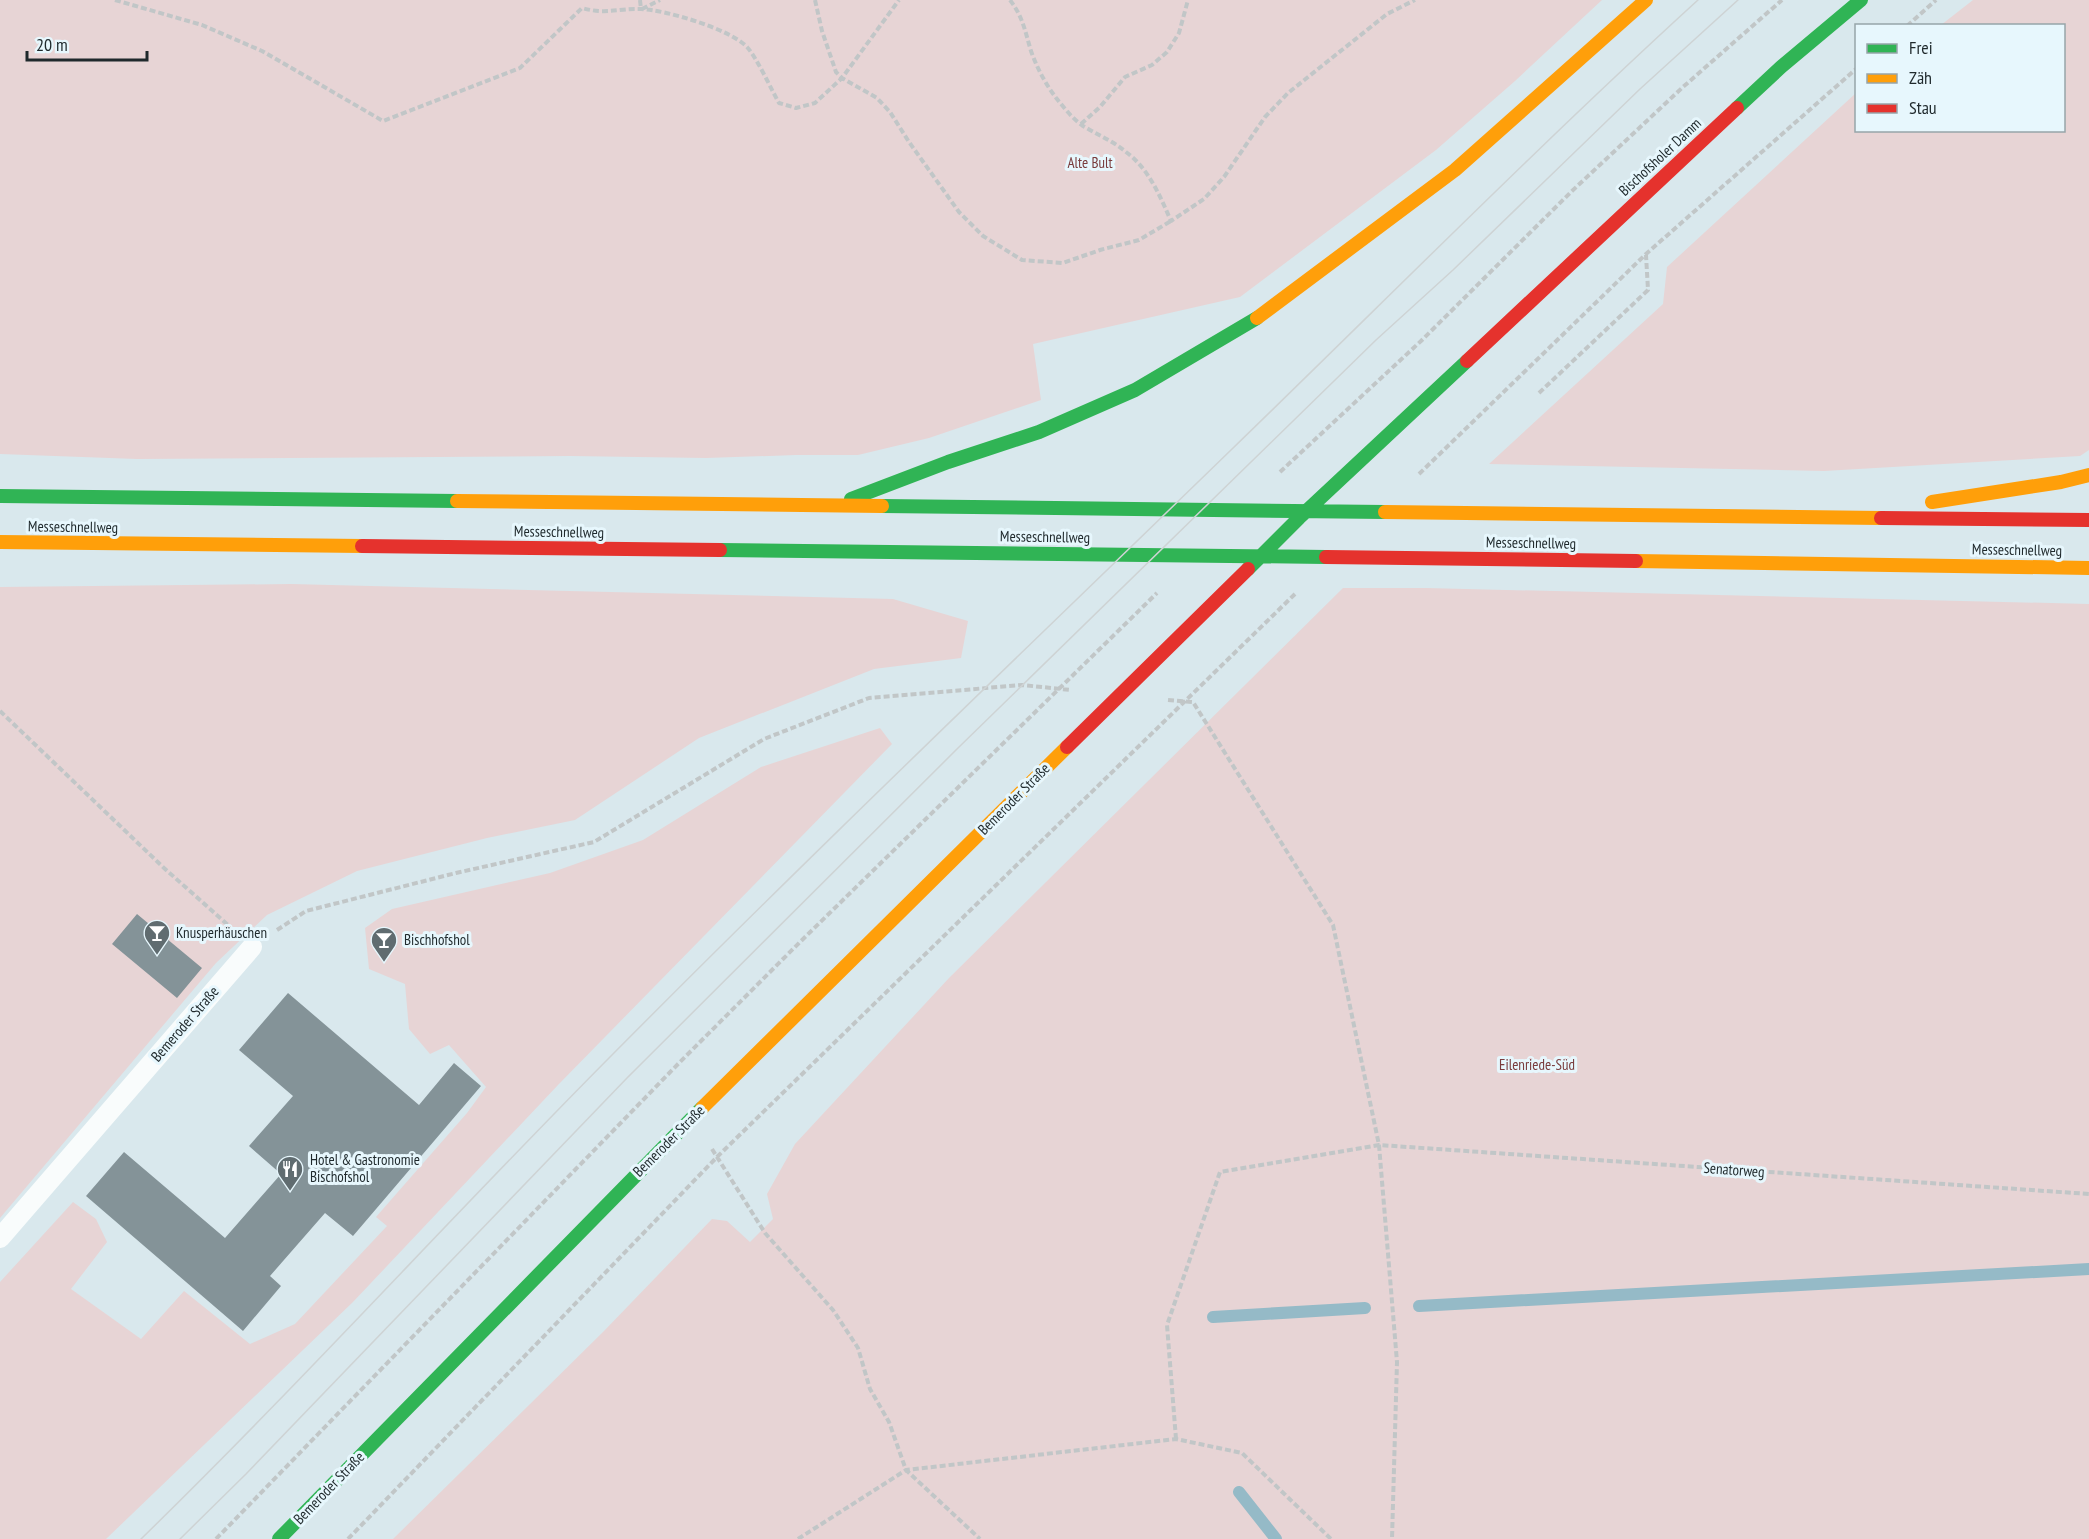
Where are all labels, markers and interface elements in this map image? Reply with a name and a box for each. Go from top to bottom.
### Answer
scale bar [27,24,147,62]
legend [1855,24,2065,132]
text: 20 m [36,33,68,56]
text: Frei [1909,36,1933,59]
text: Zäh [1909,66,1932,89]
text: Stau [1909,96,1937,119]
street label: Bischofsholer Damm [1614,114,1705,200]
park label: Alte Bult [1067,153,1113,172]
street label: Messeschnellweg [28,516,118,537]
street label: Messeschnellweg [514,521,604,542]
street label: Messeschnellweg [1000,526,1090,547]
street label: Messeschnellweg [1486,532,1576,553]
street label: Messeschnellweg [1972,539,2062,560]
street label: Bemeroder Straße [974,759,1054,839]
bar icon: Knusperhäuschen [142,918,172,956]
place label: Knusperhäuschen [176,923,267,942]
bar icon: Bischhofshol [369,925,399,963]
place label: Bischhofshol [404,930,470,949]
street label: Bemeroder Straße [147,982,223,1065]
park label: Eilenriede-Süd [1499,1055,1575,1074]
street label: Bemeroder Straße [629,1101,709,1181]
place label: Hotel & Gastronomie Bischofshol [310,1150,420,1186]
restaurant icon: Hotel & Gastronomie Bischofshol [275,1154,305,1192]
street label: Senatorweg [1703,1158,1765,1181]
street label: Bemeroder Straße [289,1447,368,1528]

